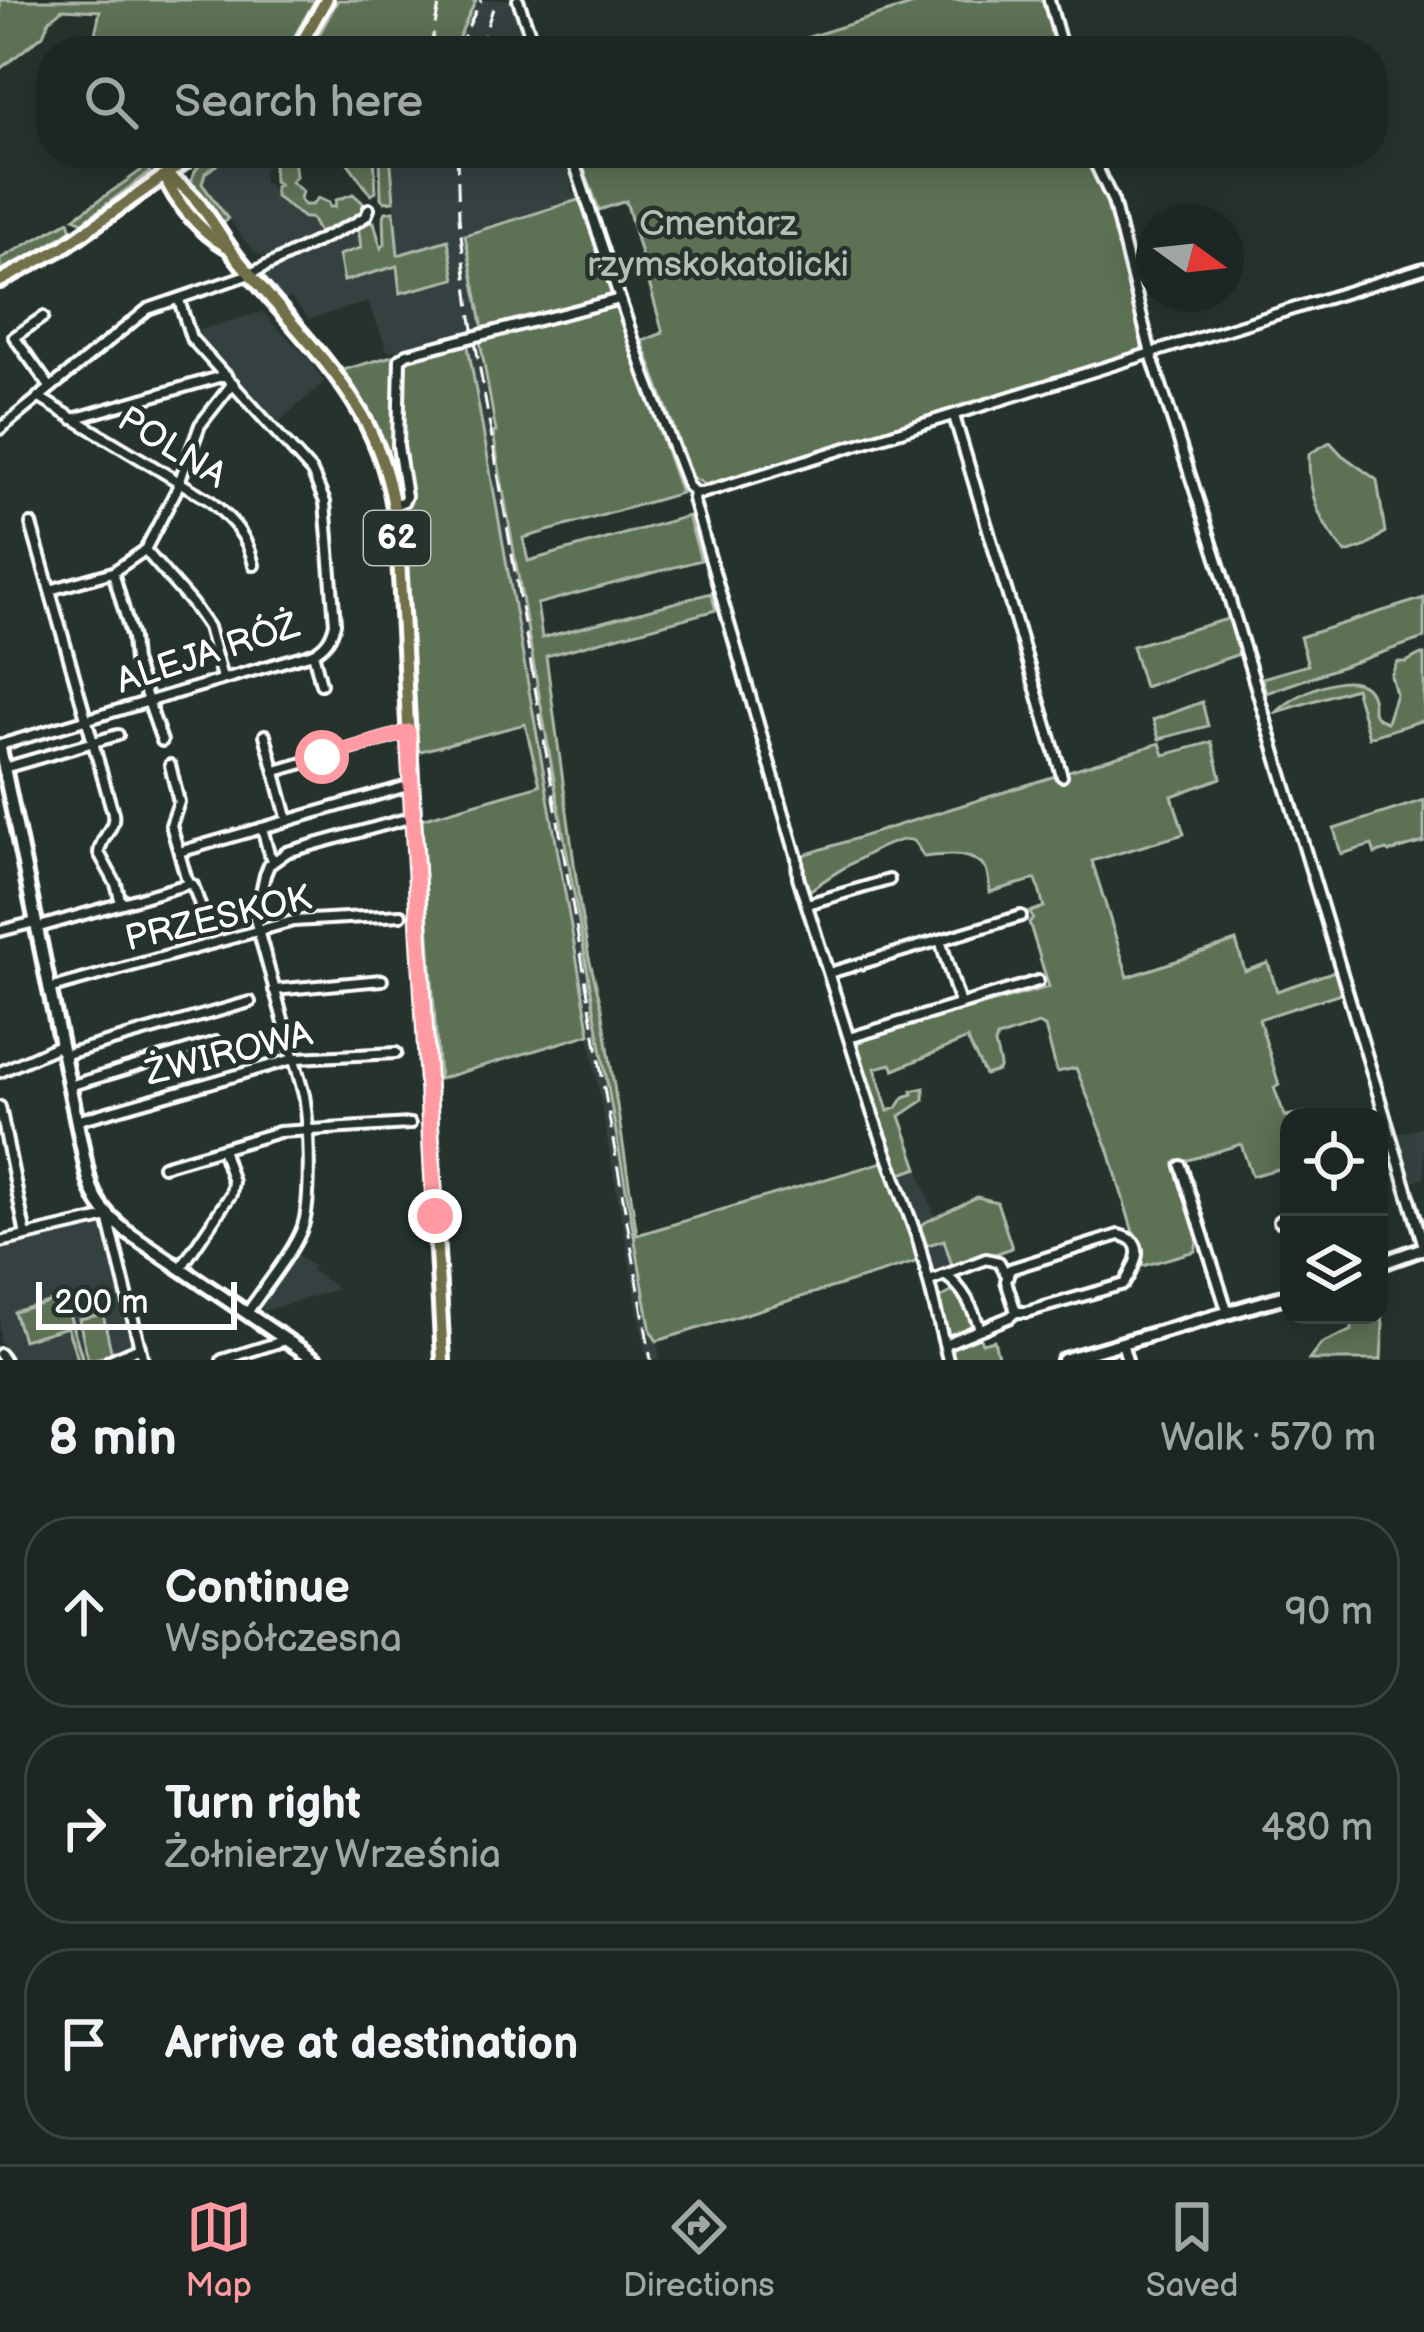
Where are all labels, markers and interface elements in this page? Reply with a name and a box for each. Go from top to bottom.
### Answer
search box [36,36,1388,168]
icon: search [78,69,144,135]
text: Search here [174,75,423,130]
park label: Cmentarz rzymskokatolicki [587,203,849,287]
north arrow [1136,204,1244,312]
street label: POLNA [110,398,234,498]
road number: 62 [364,511,430,565]
street label: ALEJA RÓŻ [111,603,305,704]
route start [295,730,349,784]
street label: PRZESKOK [121,877,316,961]
street label: ŻWIROWA [140,1013,317,1096]
map controls [1280,1108,1388,1324]
button: locate [1280,1108,1388,1216]
route end [408,1189,462,1243]
button: layers [1280,1216,1388,1324]
scale bar [36,1276,237,1329]
text: 200 m [54,1283,148,1323]
text: 8 min [48,1408,177,1469]
text: Walk · 570 m [1160,1415,1376,1462]
text: Continue [165,1561,350,1616]
icon: ahead [51,1579,117,1645]
text: 90 m [1285,1589,1373,1636]
text: Współczesna [165,1616,402,1663]
text: Turn right [165,1777,361,1832]
icon: right [51,1795,117,1861]
text: 480 m [1261,1805,1373,1852]
text: Żołnierzy Września [165,1832,501,1879]
icon: arrive [51,2011,117,2077]
text: Arrive at destination [165,2017,578,2072]
tab: Map [186,2194,252,2306]
tab: Directions [623,2194,775,2306]
tab: Saved [1146,2194,1238,2306]

